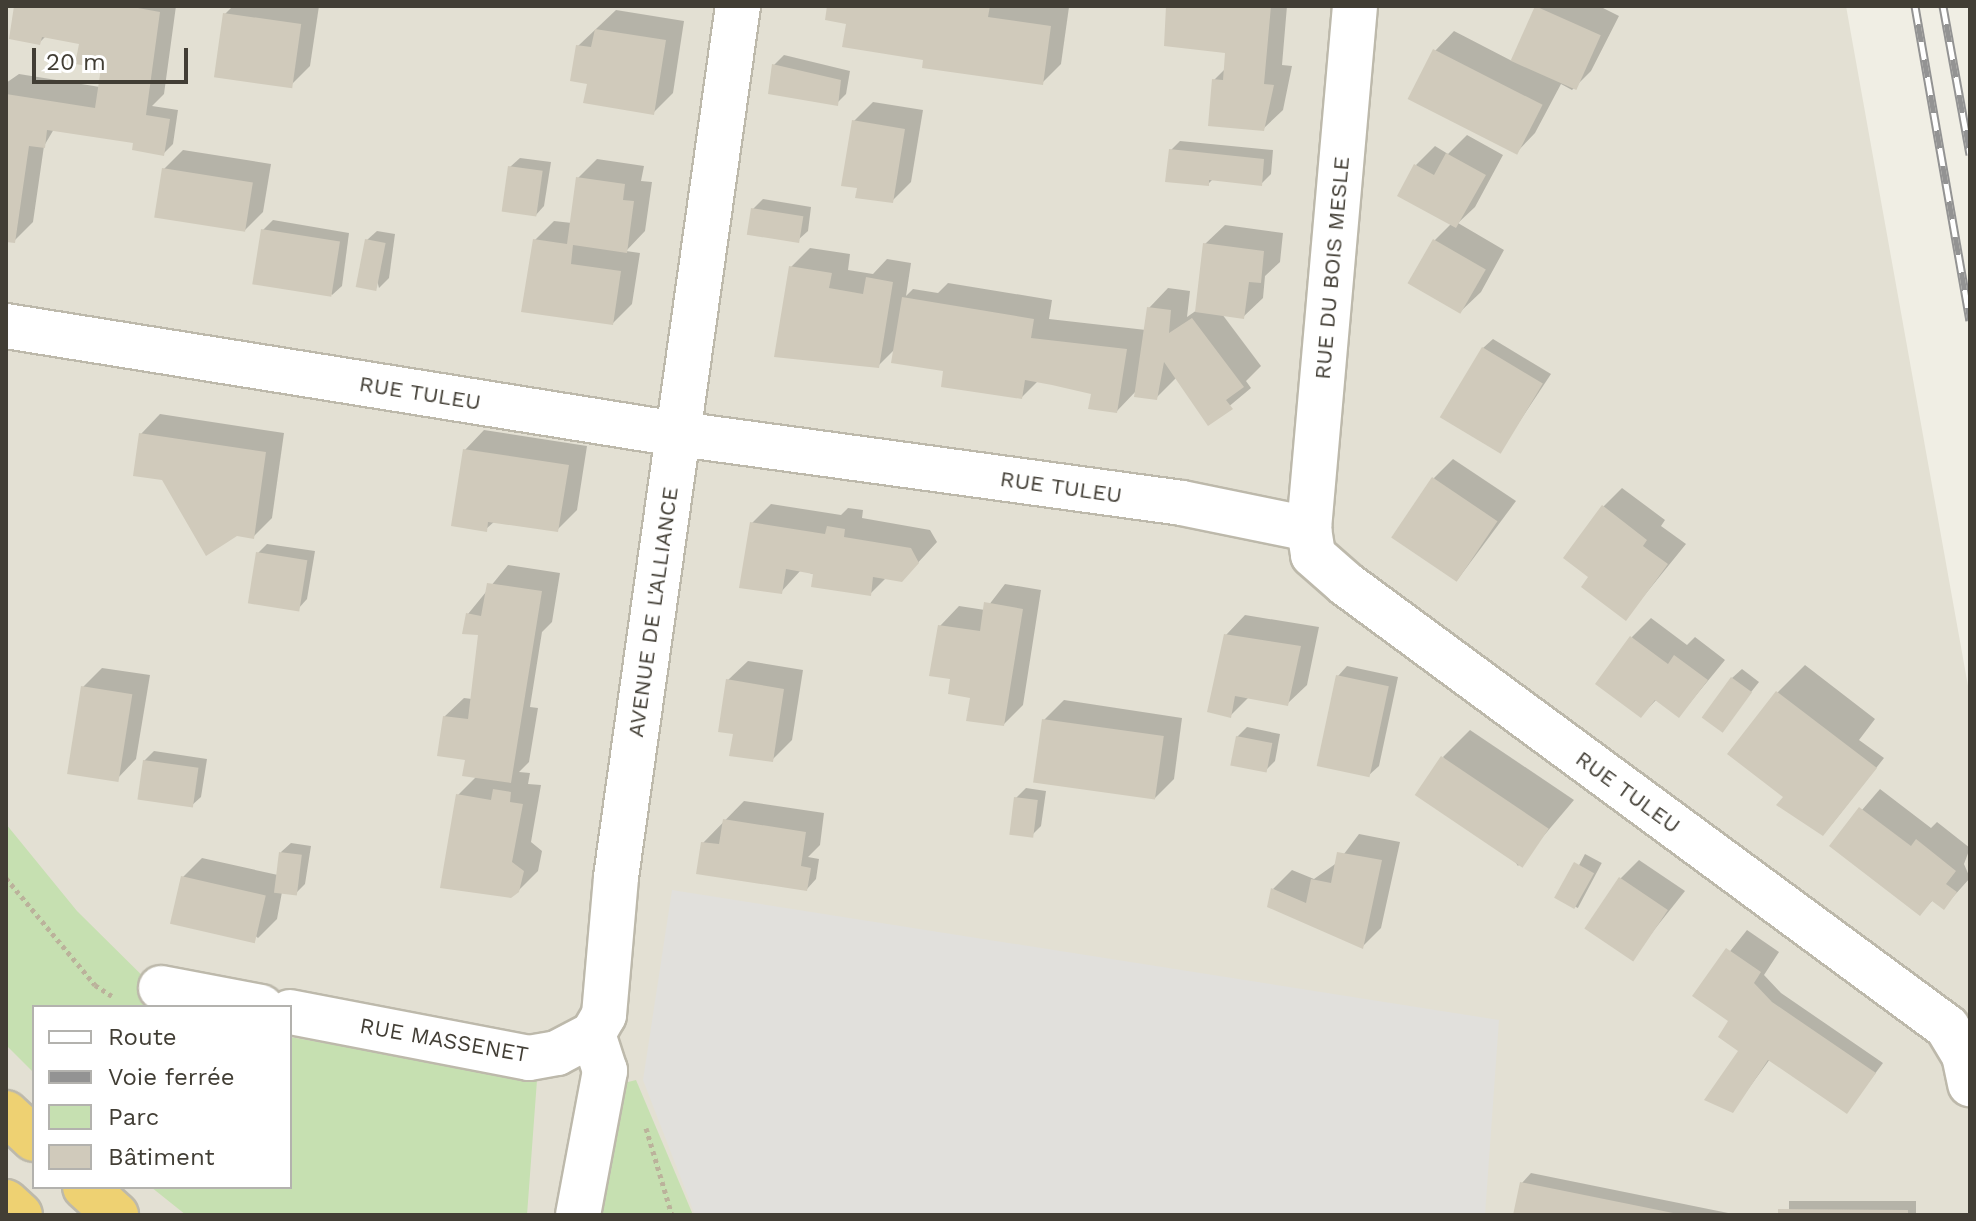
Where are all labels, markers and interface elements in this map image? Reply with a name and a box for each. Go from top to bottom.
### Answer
scale bar [36,32,192,82]
text: 20 m [46,48,106,76]
street label: RUE DU BOIS MESLE [1309,155,1355,381]
street label: RUE TULEU [357,370,483,416]
street label: RUE TULEU [998,465,1124,509]
street label: AVENUE DE L'ALLIANCE [622,485,684,739]
street label: RUE TULEU [1570,745,1686,839]
legend [32,1005,292,1189]
street label: RUE MASSENET [358,1012,530,1068]
text: Route [108,1023,177,1051]
text: Voie ferrée [108,1063,235,1091]
text: Parc [108,1103,159,1131]
text: Bâtiment [108,1143,215,1171]

